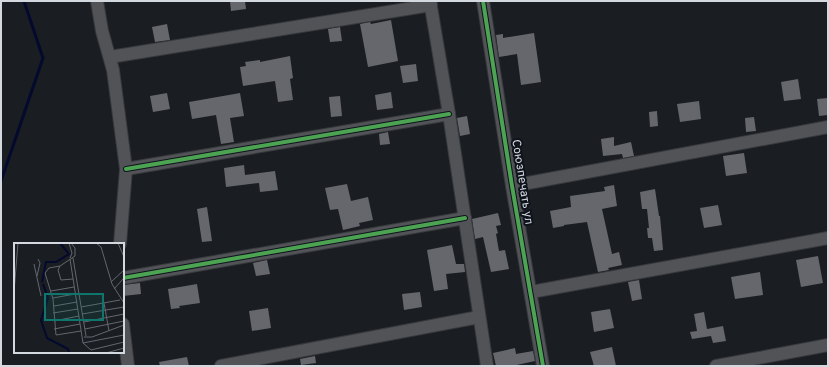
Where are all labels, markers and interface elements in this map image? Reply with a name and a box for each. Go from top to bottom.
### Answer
street label: Союзпечать ул [507,138,537,226]
inset map [14,243,124,353]

